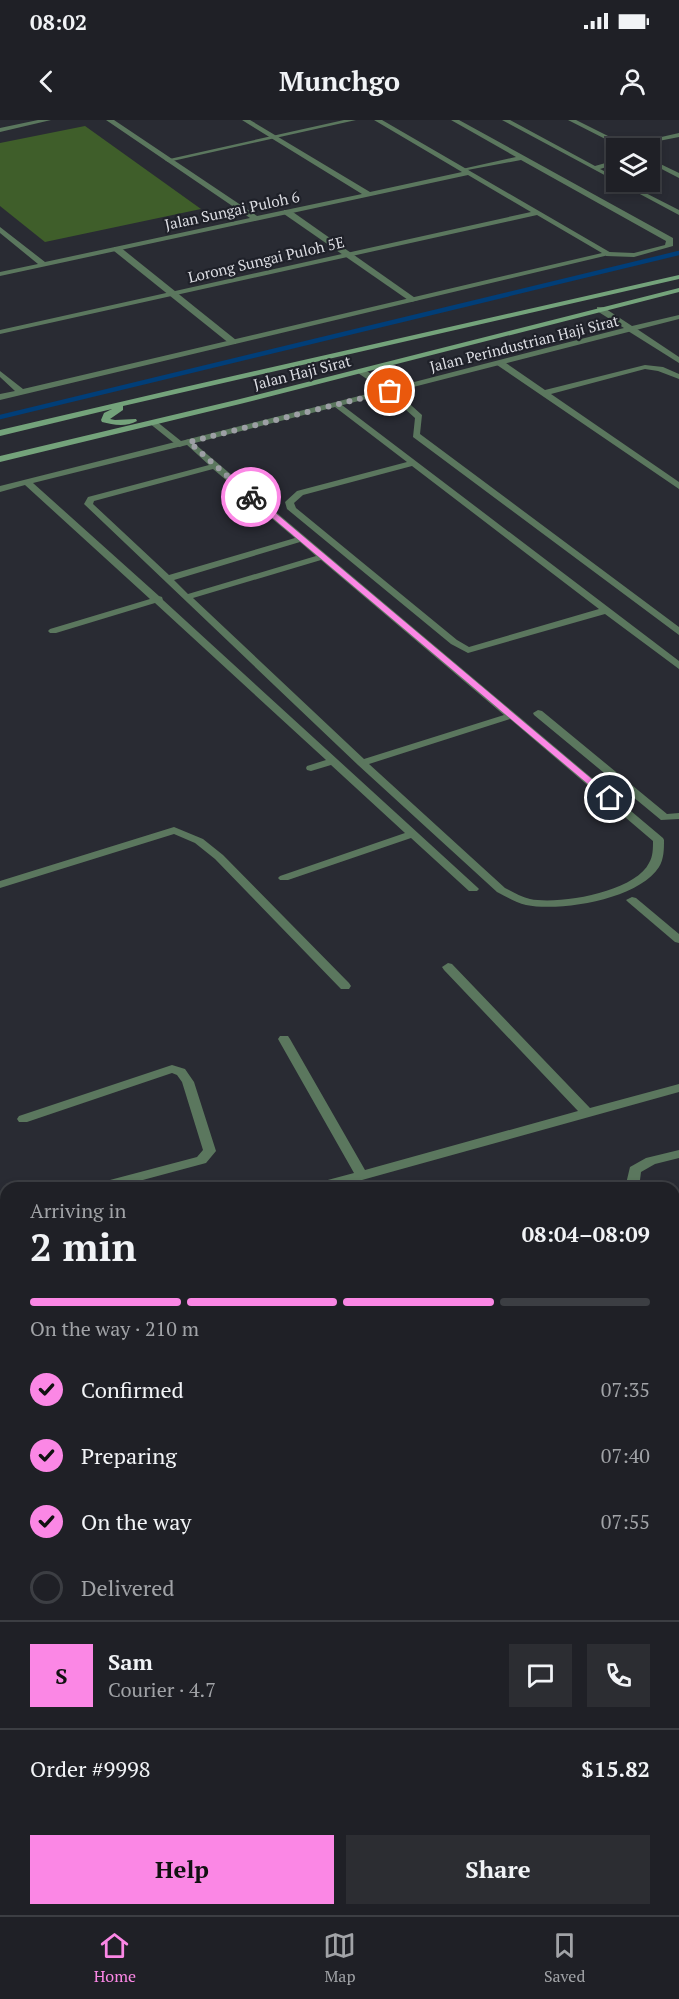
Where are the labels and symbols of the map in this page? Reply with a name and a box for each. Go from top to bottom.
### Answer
street label: Jalan Sungai Puloh 6 [163,186,301,234]
street label: Lorong Sungai Puloh 5E [186,231,346,287]
street label: Jalan Perindustrian Haji Sirat [427,310,621,376]
street label: Jalan Haji Sirat [251,350,353,394]
pin [364,365,415,416]
courier [221,467,281,527]
pin [584,772,635,823]

